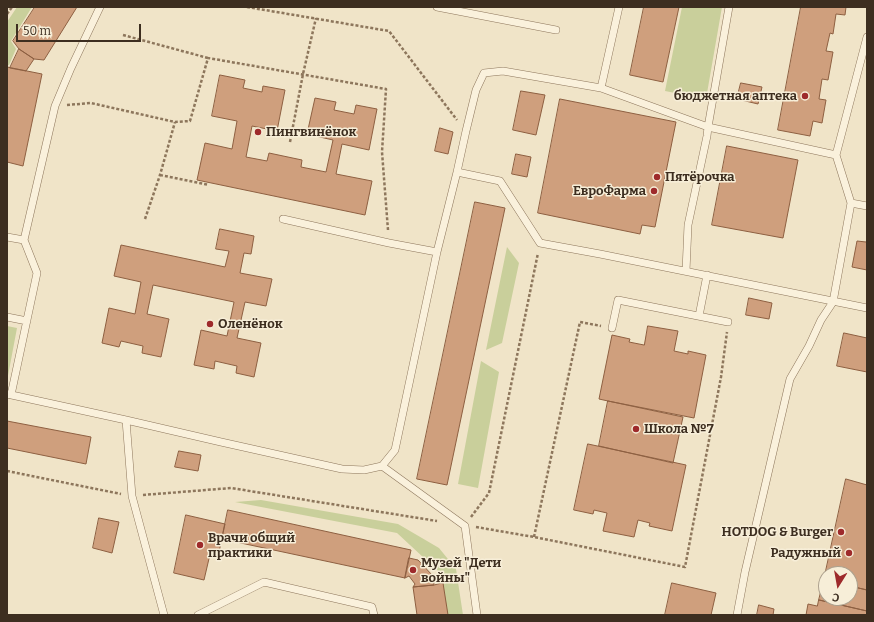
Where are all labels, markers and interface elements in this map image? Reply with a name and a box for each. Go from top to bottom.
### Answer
scale bar [18,16,143,42]
text: 50 m [23,24,51,38]
place label: бюджетная аптека [674,88,797,104]
marker: бюджетная аптека [800,91,810,101]
place label: Пингвинёнок [266,124,356,140]
marker: Пингвинёнок [253,127,263,137]
place label: Пятёрочка [665,169,735,185]
marker: Пятёрочка [652,172,662,182]
place label: ЕвроФарма [573,183,646,199]
marker: ЕвроФарма [649,186,659,196]
place label: Оленёнок [218,316,283,332]
marker: Оленёнок [205,319,215,329]
place label: Школа №7 [644,421,714,437]
marker: Школа №7 [631,424,641,434]
place label: HOTDOG & Burger [721,524,833,540]
marker: HOTDOG & Burger [836,527,846,537]
place label: Врачи общий практики [208,530,295,561]
marker: Врачи общий практики [195,540,205,550]
place label: Радужный [771,545,841,561]
marker: Радужный [844,548,854,558]
place label: Музей "Дети войны" [421,555,501,586]
marker: Музей "Дети войны" [408,565,418,575]
north arrow [818,566,858,606]
text: С [831,590,840,604]

